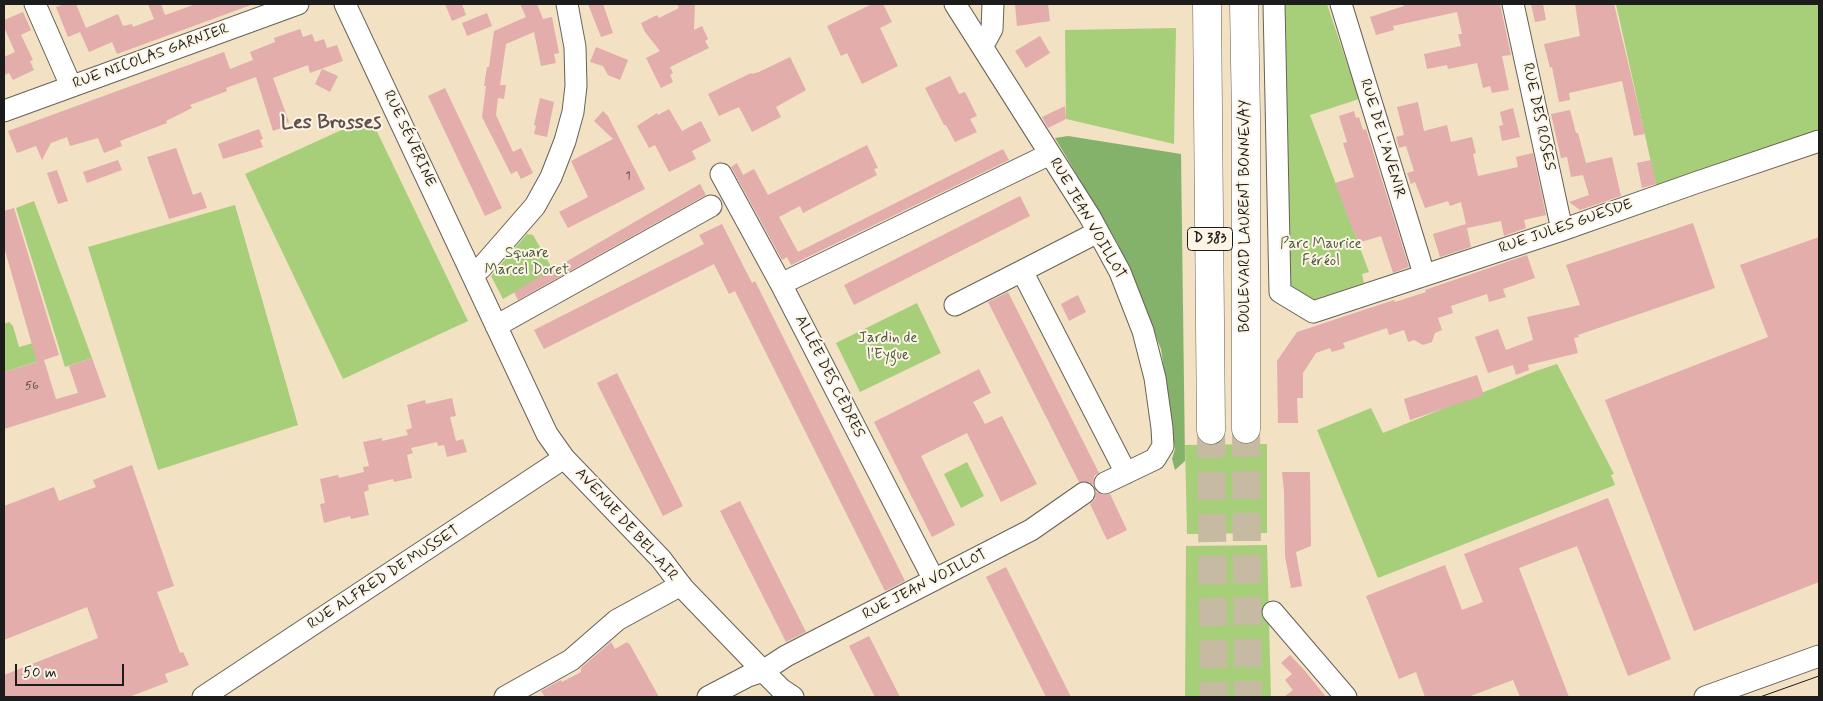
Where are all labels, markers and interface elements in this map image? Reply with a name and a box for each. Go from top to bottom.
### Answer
street label: RUE NICOLAS GARNIER [71,20,231,94]
street label: RUE DES ROSES [1518,62,1558,172]
street label: RUE DE L'AVENIR [1355,77,1409,201]
street label: RUE SÉVERINE [379,88,439,190]
street label: BOULEVARD LAURENT BONNEVAY [1237,100,1255,332]
district label: Les Brosses [281,112,381,136]
street label: RUE JEAN VOILLOT [1045,155,1129,283]
house number: 1 [625,169,631,183]
street label: RUE JULES GUESDE [1497,196,1635,258]
road number: D 383 [1188,228,1232,250]
park label: Parc Maurice Féréol [1280,236,1362,271]
park label: Square Marcel Doret [485,245,569,280]
street label: ALLÉE DES CÈDRES [790,313,868,441]
park label: Jardin de l'Eygue [858,330,918,365]
house number: 56 [25,379,39,393]
street label: AVENUE DE BEL-AIR [571,465,681,585]
street label: RUE ALFRED DE MUSSET [305,522,463,634]
street label: RUE JEAN VOILLOT [860,546,990,624]
scale bar [18,654,126,686]
text: 50 m [23,663,57,683]

